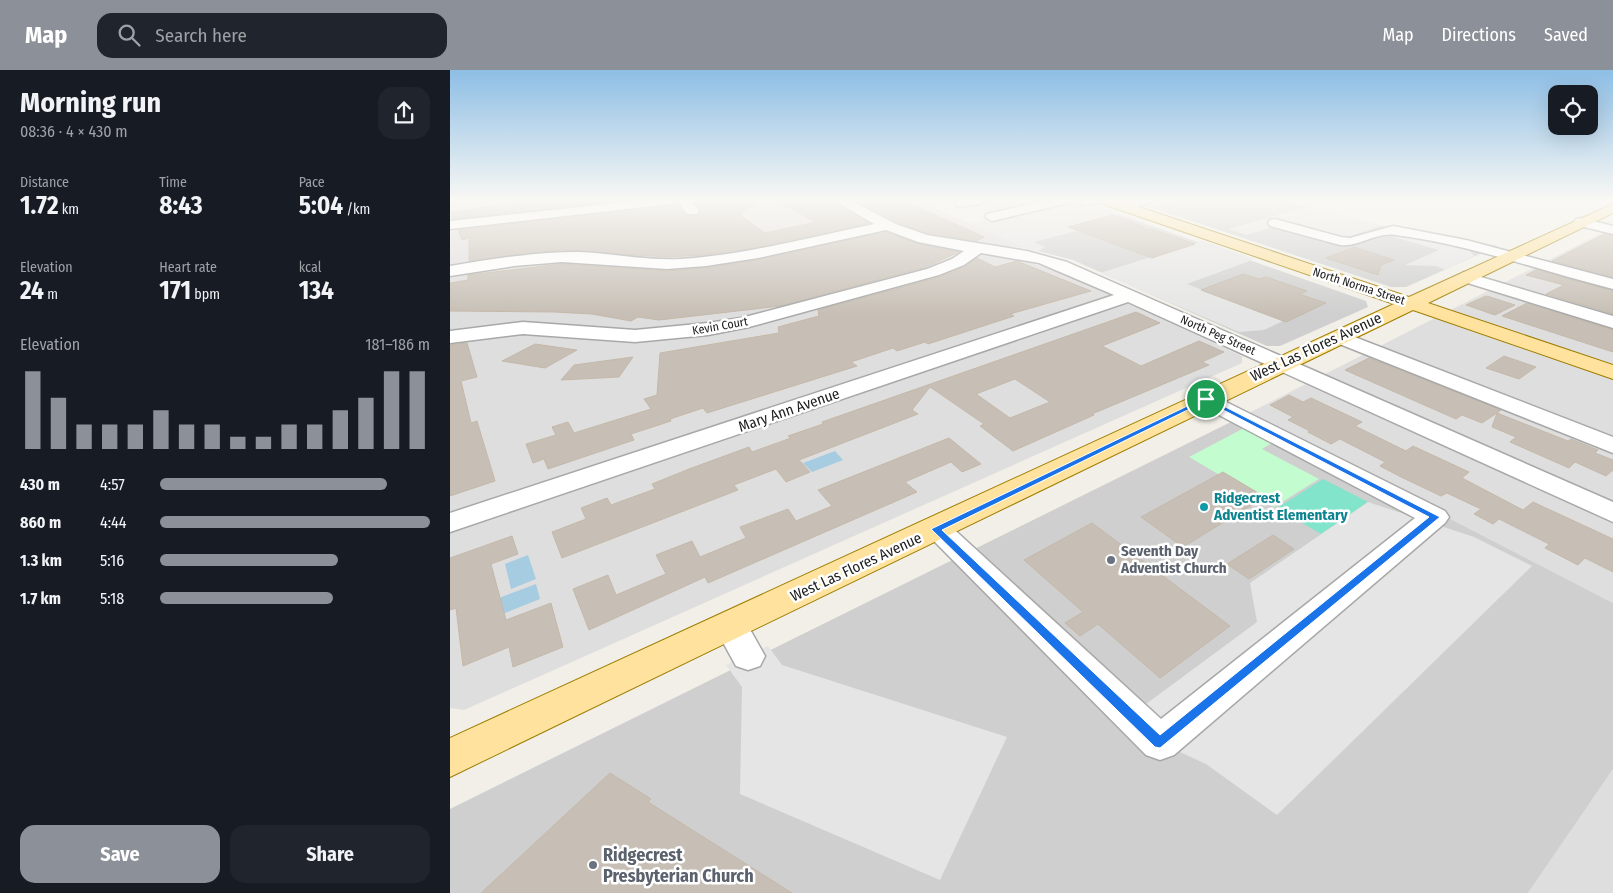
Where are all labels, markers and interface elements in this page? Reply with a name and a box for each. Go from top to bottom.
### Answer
search box [97,13,447,58]
text: Map [25,21,67,49]
icon: search [115,21,143,49]
text: Search here [155,24,247,47]
text: Map [1382,24,1414,46]
text: Directions [1442,24,1516,46]
text: Saved [1544,24,1588,46]
map controls [1548,85,1598,135]
button: locate [1548,85,1598,135]
text: Morning run [20,86,161,119]
button: share [378,87,430,139]
text: 08:36 · 4 × 430 m [20,122,128,141]
text: Distance [20,174,69,191]
text: Time [159,174,187,191]
text: Pace [299,174,325,191]
text: 1.72 [20,191,58,221]
text: 8:43 [159,191,203,221]
text: 5:04 [299,191,343,221]
text: km [58,201,79,218]
text: /km [343,201,370,218]
text: Elevation [20,259,73,276]
text: Heart rate [159,259,217,276]
text: kcal [299,259,321,276]
street label: North Norma Street [1311,264,1407,308]
text: 24 [20,276,44,306]
text: 171 [159,276,191,306]
text: 134 [299,276,334,306]
text: m [44,286,58,303]
text: bpm [191,286,220,303]
street label: West Las Flores Avenue [1248,309,1384,385]
street label: North Peg Street [1178,312,1258,358]
street label: Kevin Court [691,314,749,338]
text: Elevation [20,335,80,354]
text: 181–186 m [365,335,430,354]
pin [1185,378,1227,420]
street label: Mary Ann Avenue [736,384,842,436]
icon: arrive [1192,385,1220,413]
text: 430 m [20,475,60,494]
text: 4:57 [100,475,125,494]
place label: Ridgecrest Adventist Elementary [1213,489,1348,524]
marker: Ridgecrest Adventist Elementary [1198,501,1210,513]
text: 860 m [20,513,61,532]
text: 4:44 [100,513,127,532]
street label: West Las Flores Avenue [788,529,924,605]
place label: Seventh Day Adventist Church [1120,542,1227,577]
text: 1.3 km [20,551,62,570]
text: 5:16 [100,551,124,570]
marker: Seventh Day Adventist Church [1105,554,1117,566]
text: 1.7 km [20,589,61,608]
text: 5:18 [100,589,124,608]
button: Save [20,825,220,883]
button: Share [230,825,430,883]
place label: Ridgecrest Presbyterian Church [603,844,754,887]
marker: Ridgecrest Presbyterian Church [587,859,599,871]

